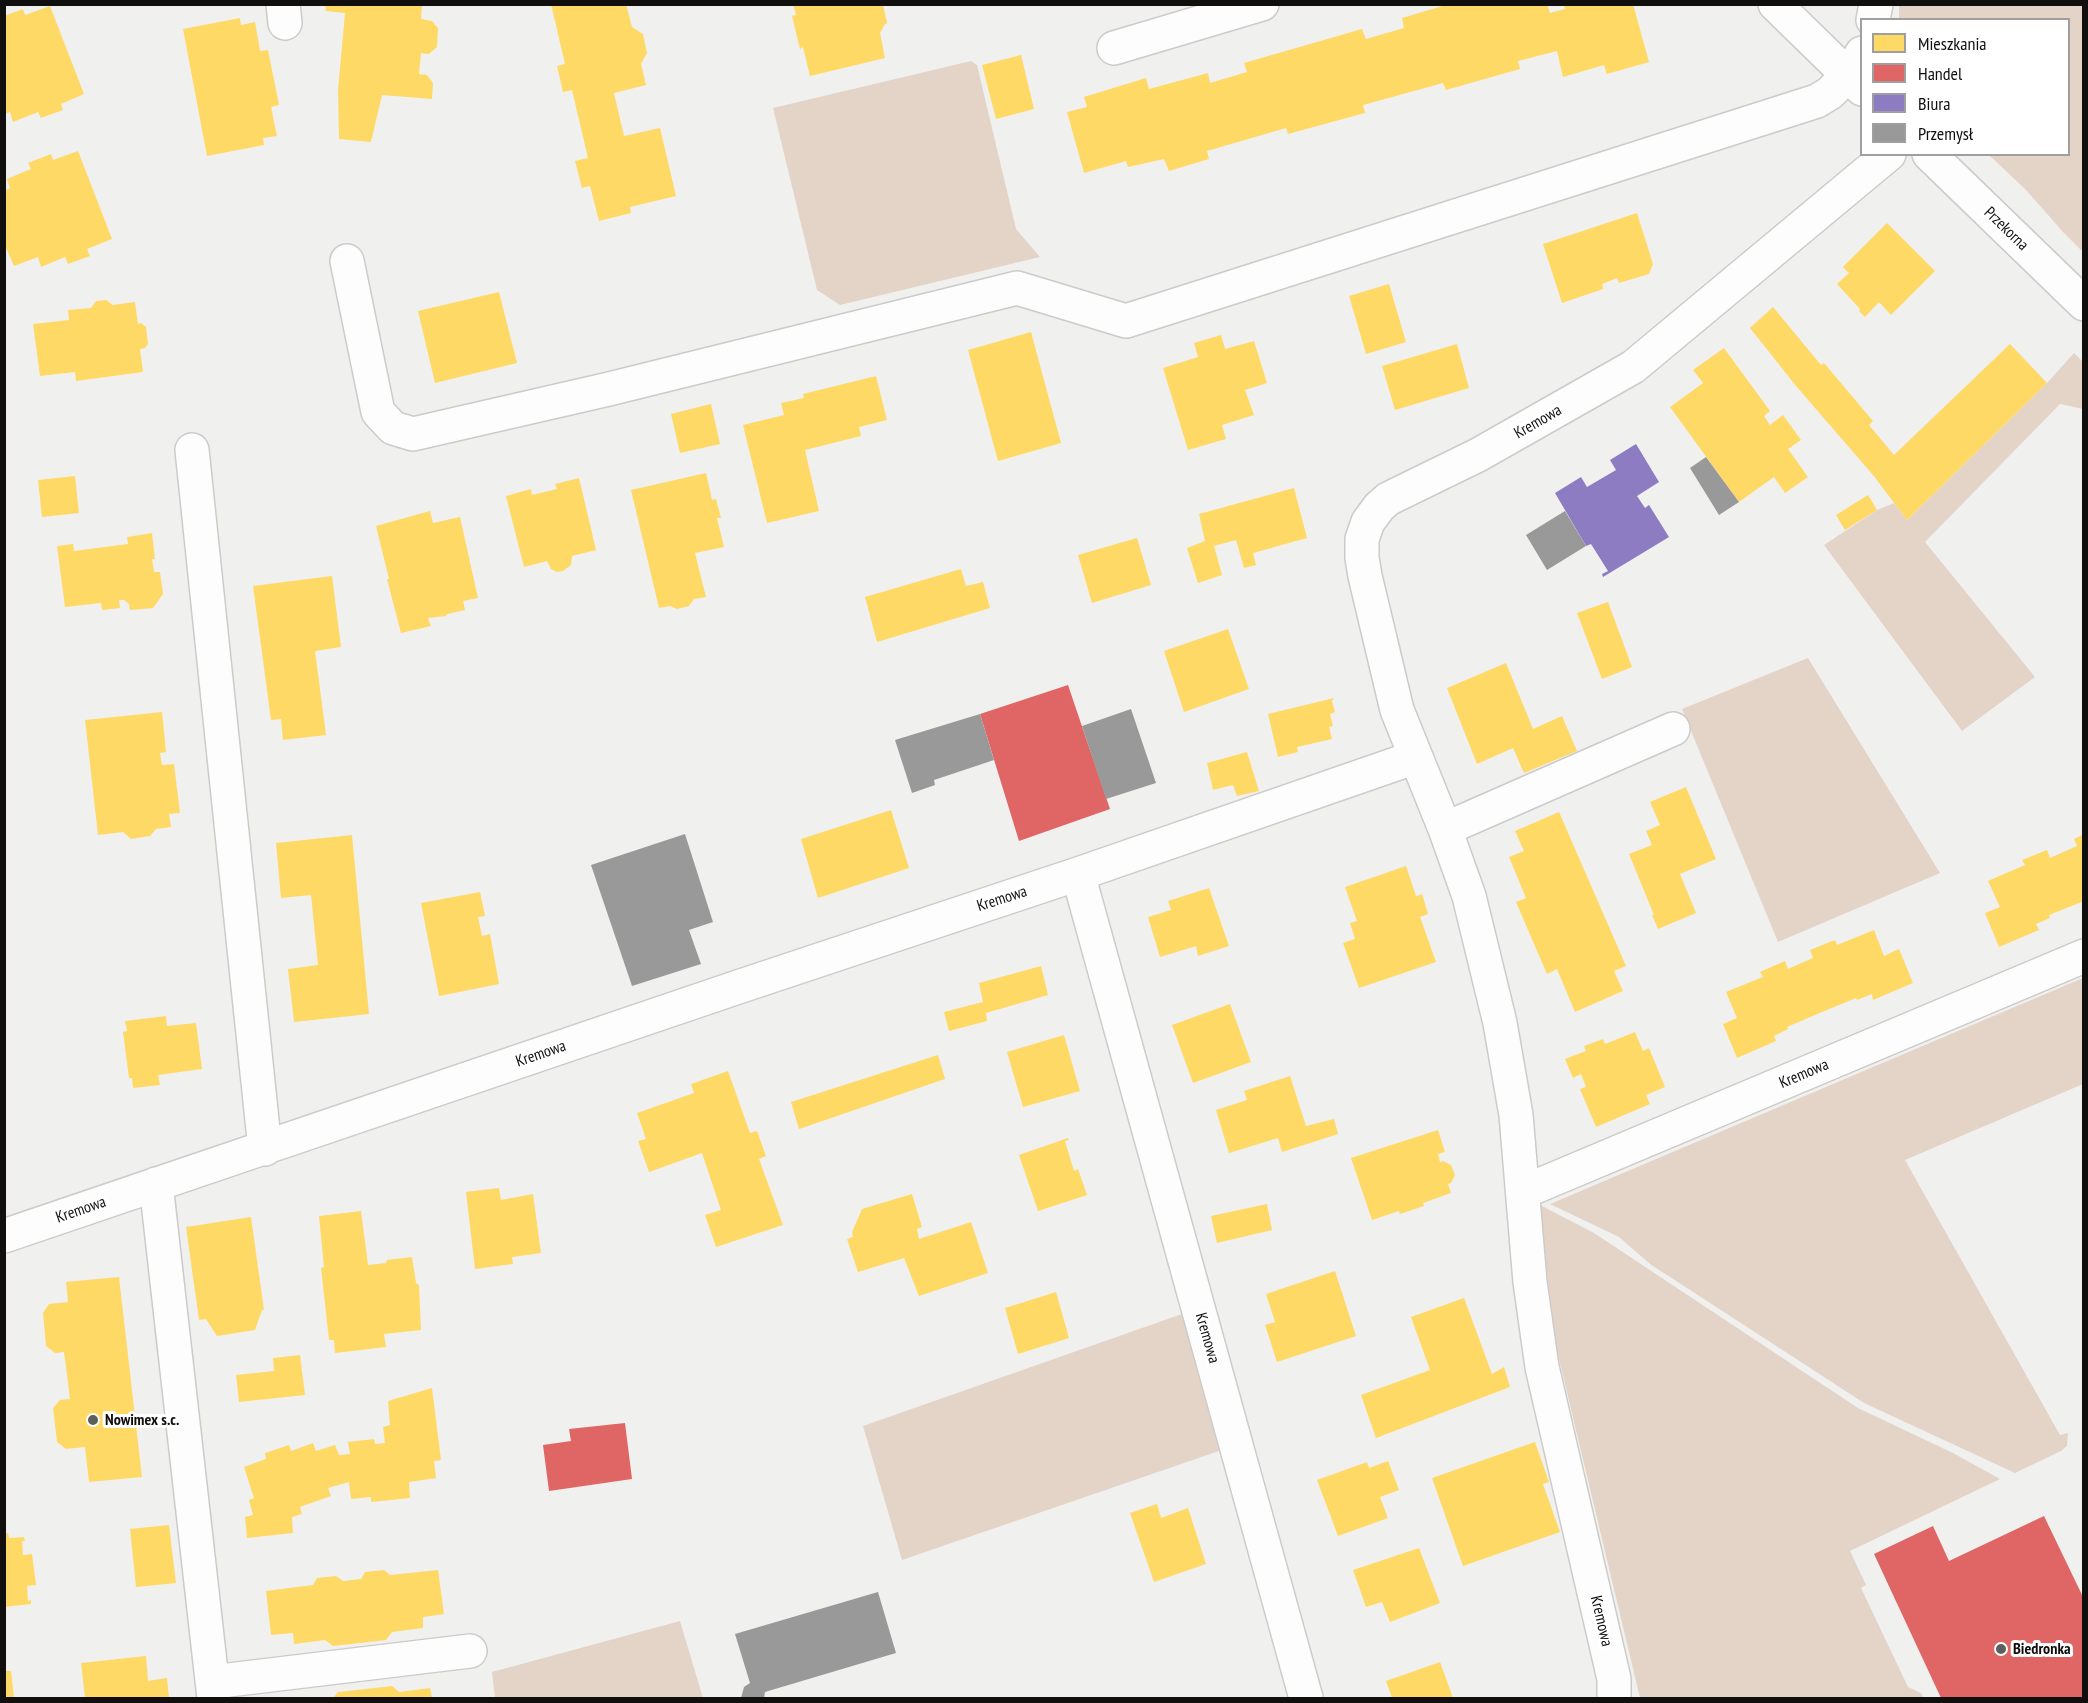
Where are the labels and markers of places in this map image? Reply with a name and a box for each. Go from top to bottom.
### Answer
place label: Nowimex s.c. [105,1410,179,1430]
marker: Nowimex s.c. [86,1413,100,1427]
place label: Biedronka [2013,1639,2071,1659]
marker: Biedronka [1994,1642,2008,1656]

